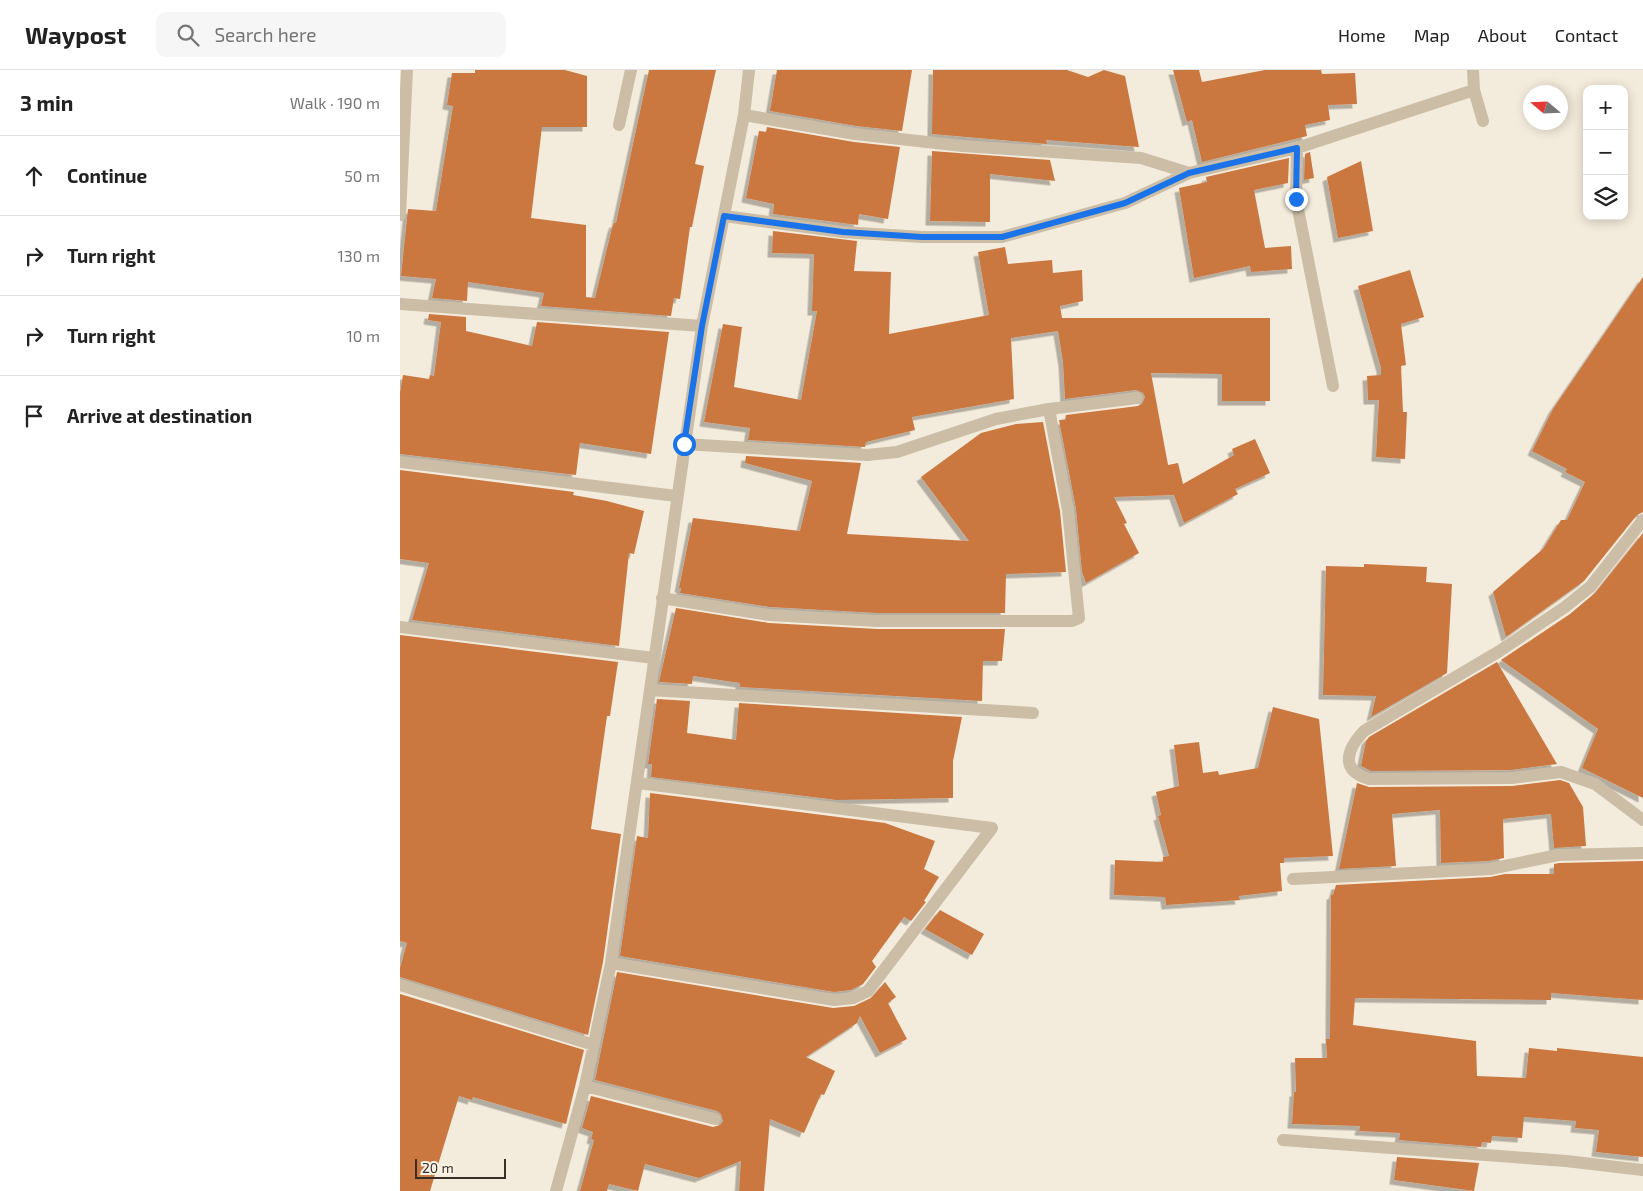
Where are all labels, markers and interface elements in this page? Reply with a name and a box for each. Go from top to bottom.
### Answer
search box [156,12,506,57]
text: Waypost [25,20,126,49]
icon: search [174,21,202,49]
text: Search here [214,23,317,46]
text: Home [1338,24,1386,46]
text: Map [1414,24,1450,46]
text: About [1478,24,1527,46]
text: Contact [1555,24,1618,46]
north arrow [1523,85,1568,130]
map controls [1583,85,1628,220]
button: + [1583,85,1628,130]
text: 3 min [20,90,73,115]
text: Walk · 190 m [290,93,380,112]
button: − [1583,130,1628,175]
icon: ahead [20,162,48,190]
text: Continue [67,164,147,187]
text: 50 m [344,166,380,185]
button: layers [1583,175,1628,220]
route end [1285,188,1308,211]
icon: right [20,242,48,270]
text: Turn right [67,244,155,267]
text: 130 m [338,246,380,265]
icon: right [20,322,48,350]
text: Turn right [67,324,155,347]
text: 10 m [346,326,380,345]
icon: arrive [20,402,48,430]
text: Arrive at destination [67,404,252,427]
route start [673,433,696,456]
scale bar [415,1156,506,1179]
text: 20 m [422,1159,454,1176]

